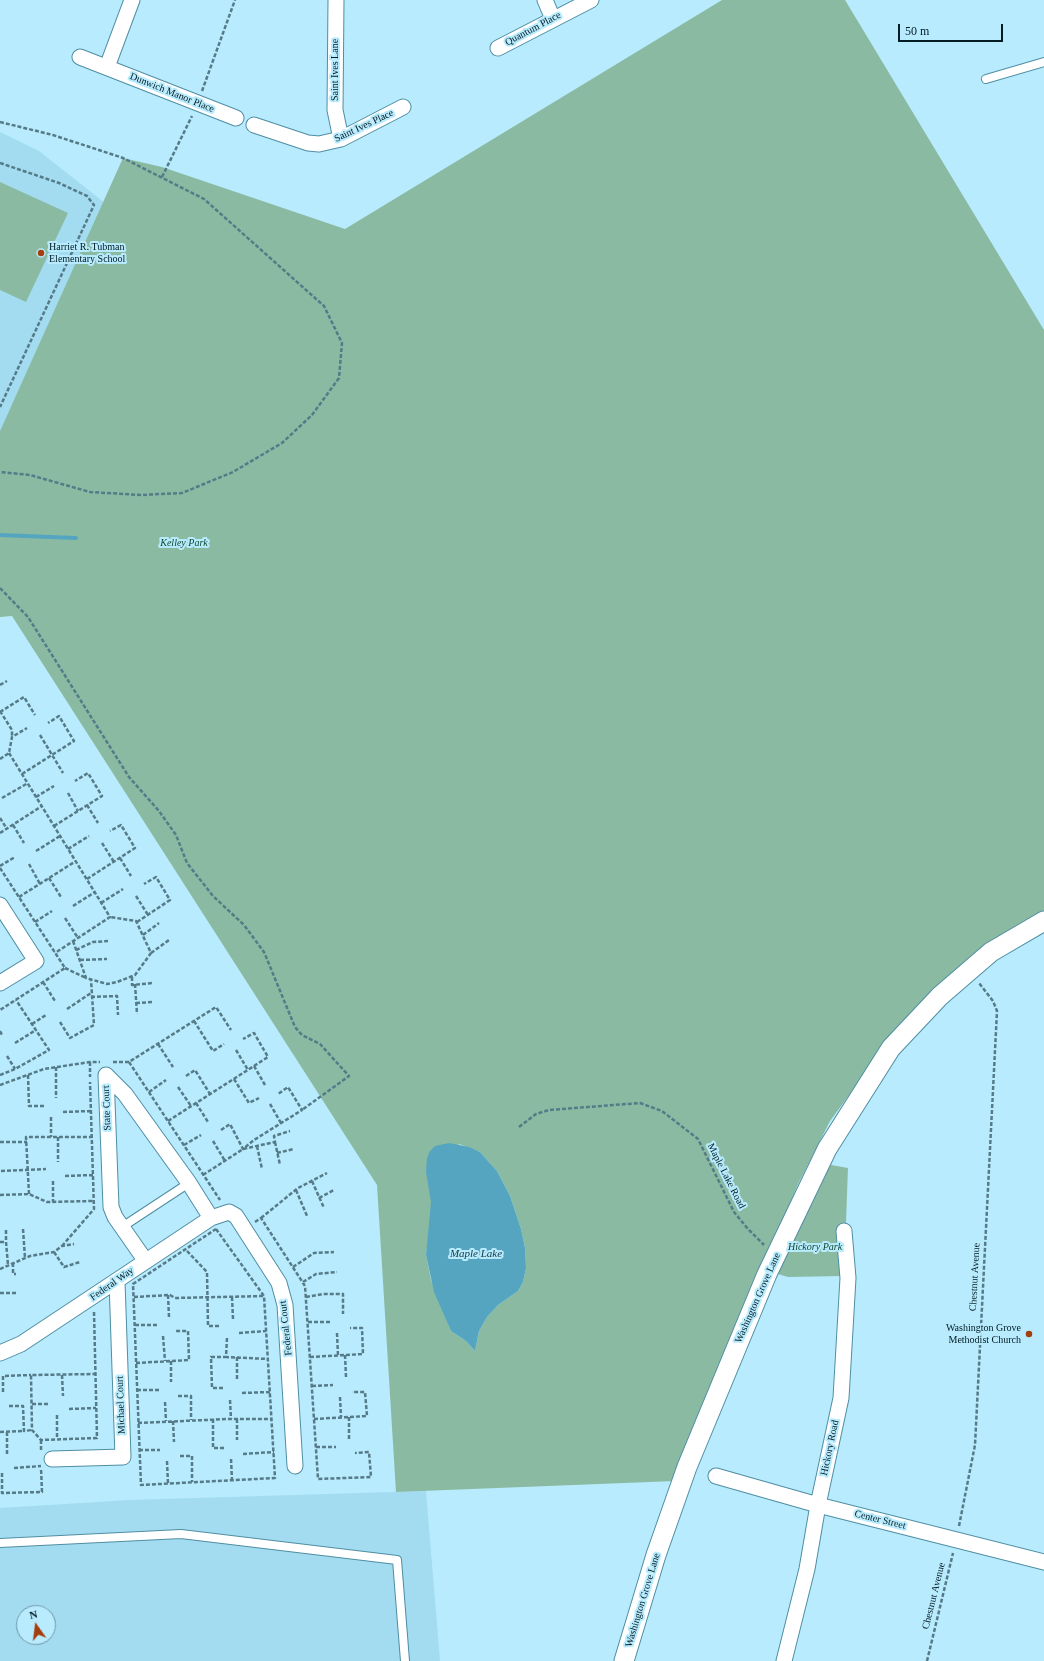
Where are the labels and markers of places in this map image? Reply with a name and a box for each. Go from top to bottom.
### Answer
place label: Harriet R. Tubman Elementary School [49,241,125,264]
marker: Harriet R. Tubman Elementary School [36,248,46,258]
place label: Washington Grove Methodist Church [946,1322,1021,1346]
marker: Washington Grove Methodist Church [1024,1329,1034,1339]

